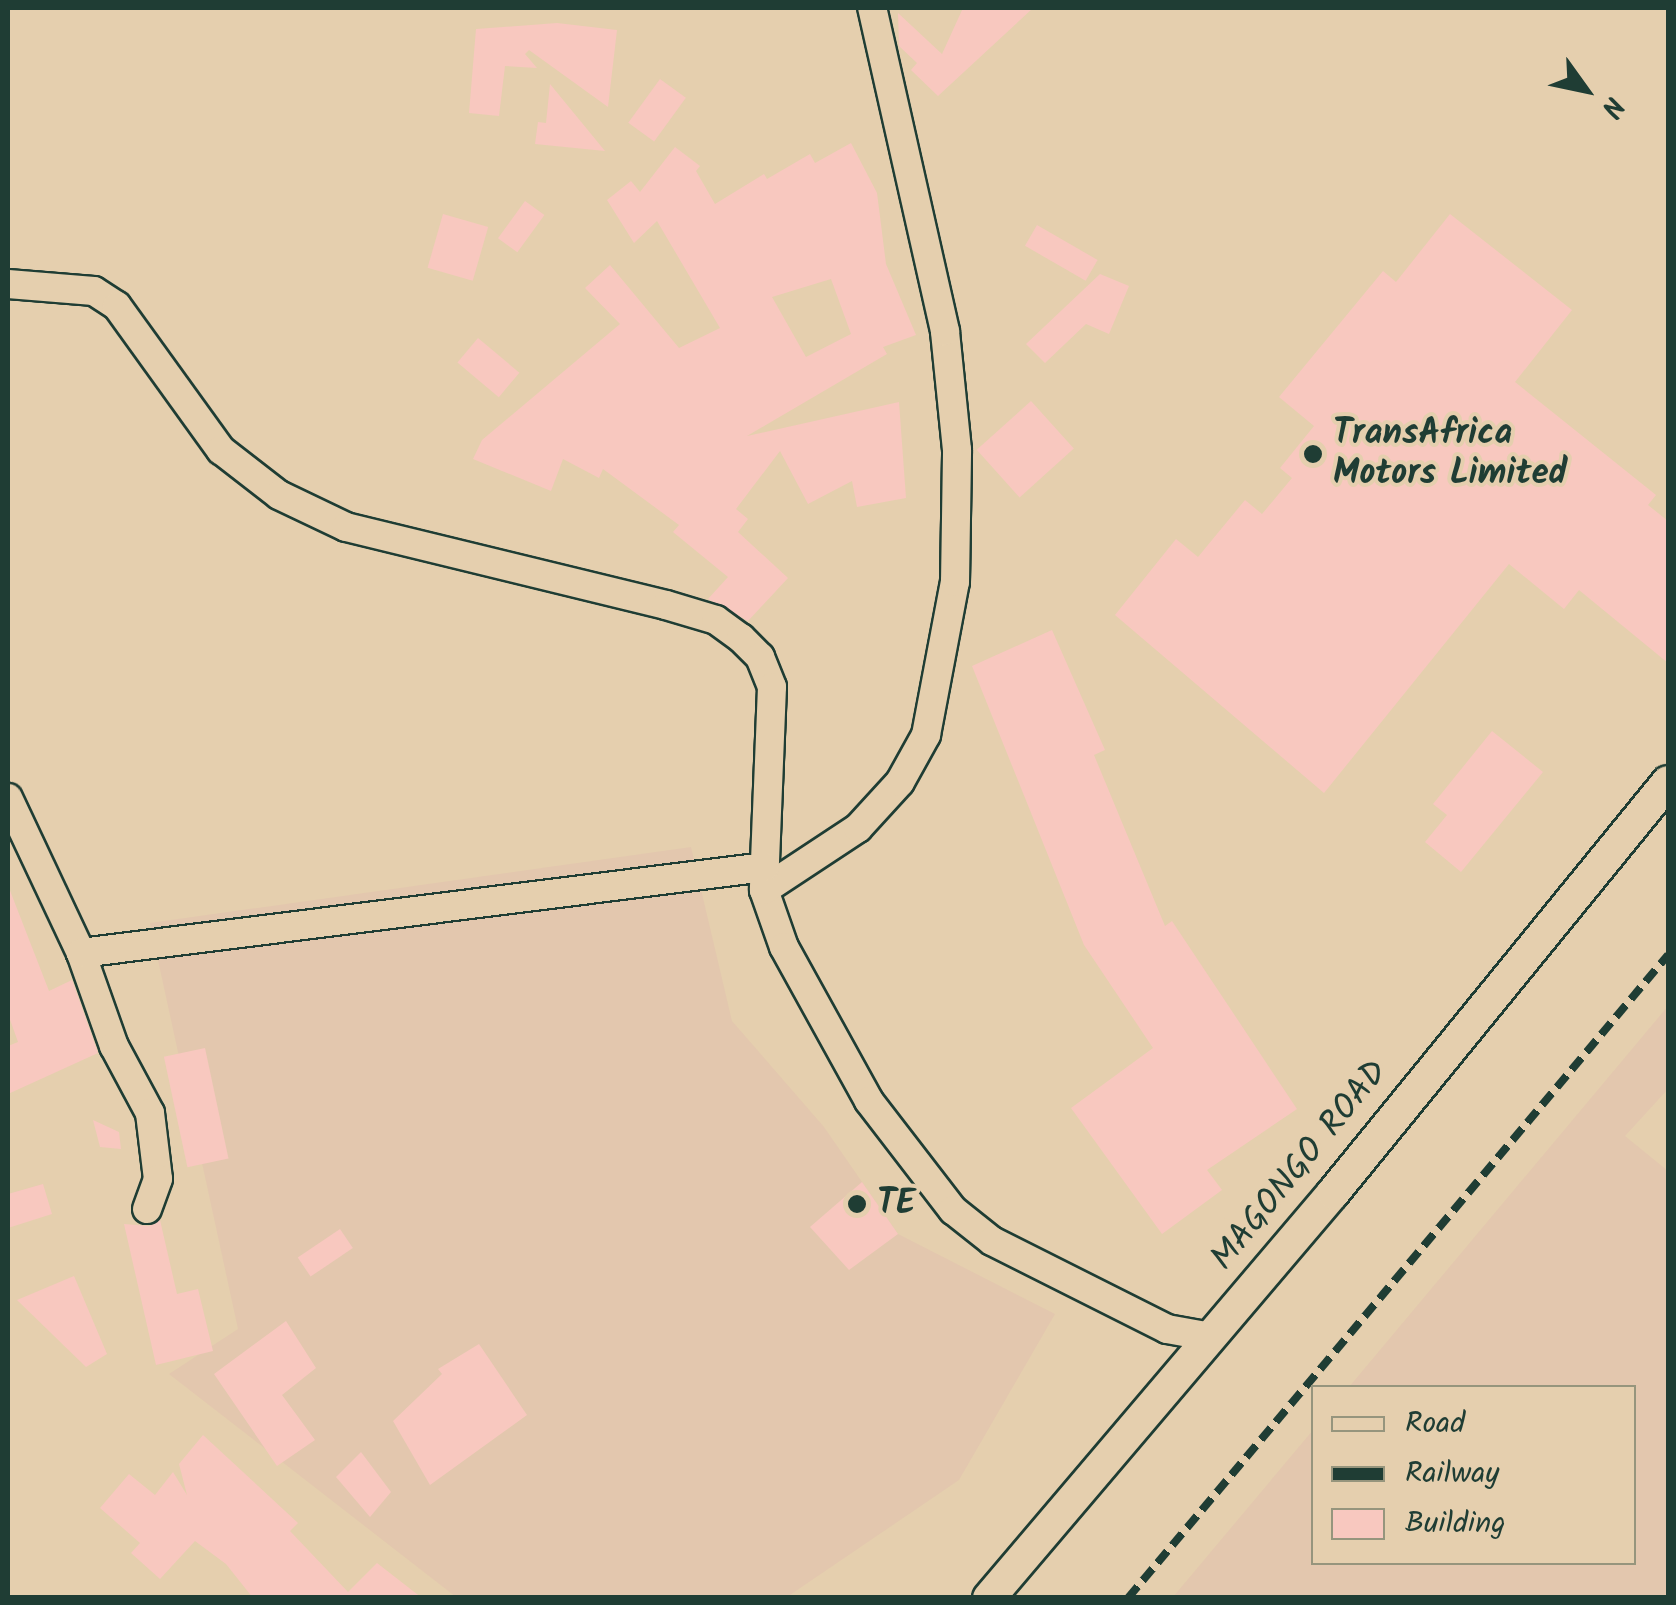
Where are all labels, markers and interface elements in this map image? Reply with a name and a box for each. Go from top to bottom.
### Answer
north arrow [1536,40,1636,140]
text: N [1588,87,1635,126]
place label: TransAfrica Motors Limited [1333,413,1567,495]
marker: TransAfrica Motors Limited [1302,443,1324,465]
street label: MAGONGO ROAD [1202,1053,1398,1279]
place label: TE [877,1183,915,1225]
marker: TE [846,1193,868,1215]
legend [1311,1385,1636,1565]
text: Road [1405,1400,1465,1448]
text: Railway [1405,1450,1499,1498]
text: Building [1405,1500,1505,1548]

